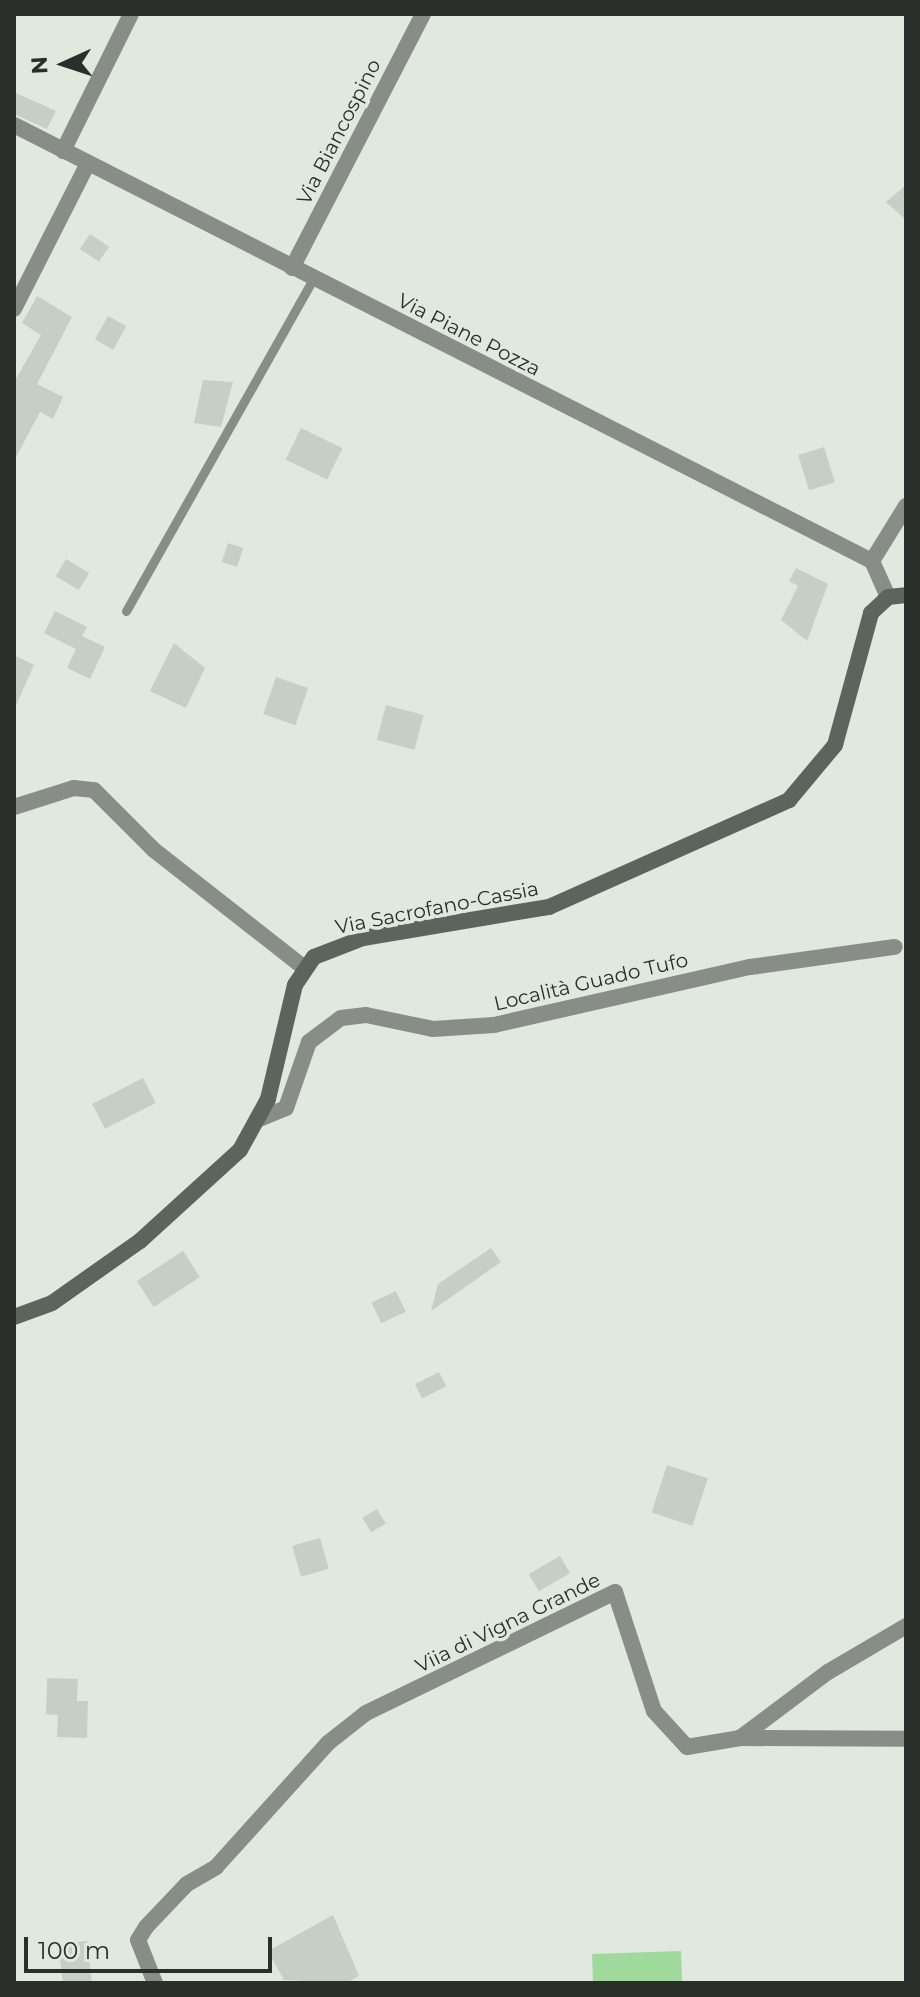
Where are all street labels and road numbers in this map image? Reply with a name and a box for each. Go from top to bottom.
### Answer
street label: Via Biancospino [292,55,386,209]
street label: Via Piane Pozza [394,289,544,381]
street label: Via Sacrofano-Cassia [333,877,541,939]
street label: Località Guado Tufo [492,948,690,1016]
street label: Viia di Vigna Grande [412,1568,604,1678]

